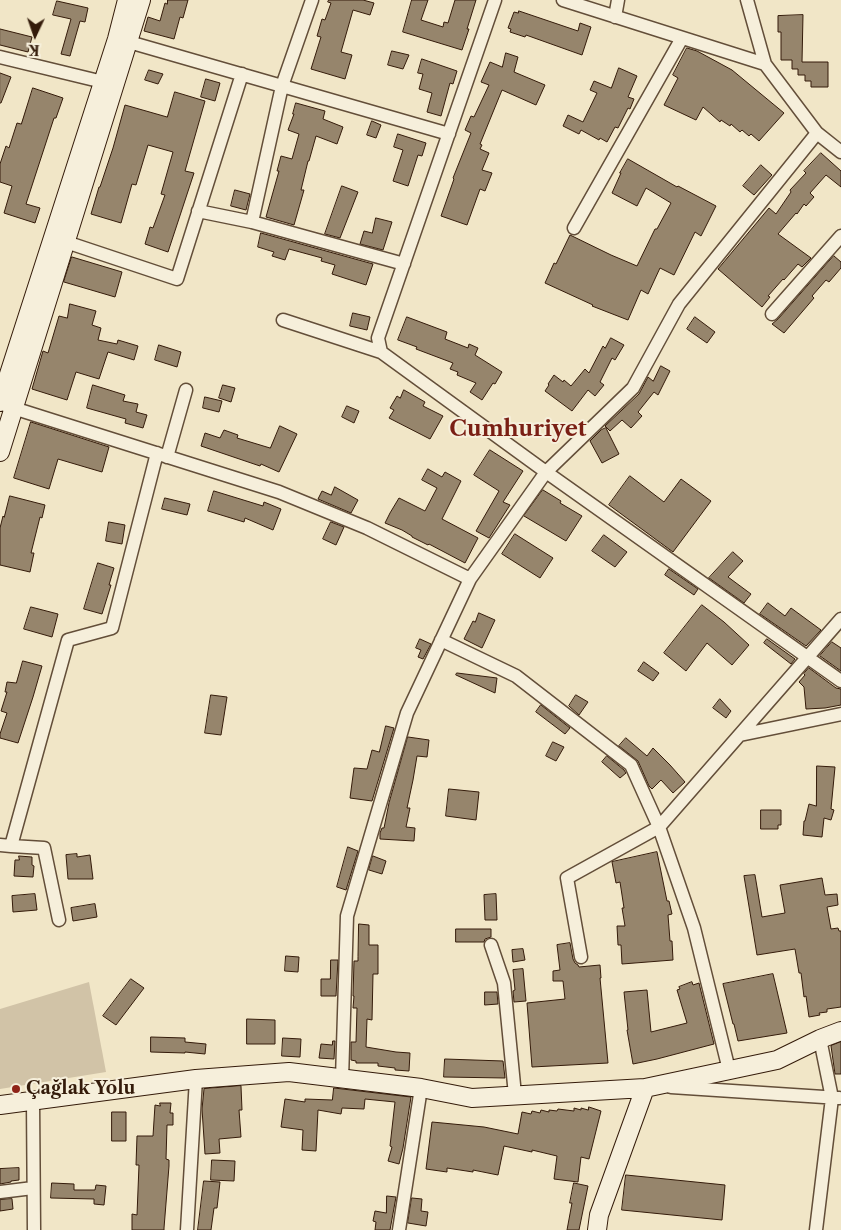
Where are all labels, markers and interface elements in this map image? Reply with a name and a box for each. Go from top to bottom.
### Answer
north arrow [10,10,60,60]
text: K [28,41,40,59]
district label: Cumhuriyet [449,417,587,443]
place label: Çağlak Yolu [26,1078,135,1100]
marker: Çağlak Yolu [10,1083,22,1095]

